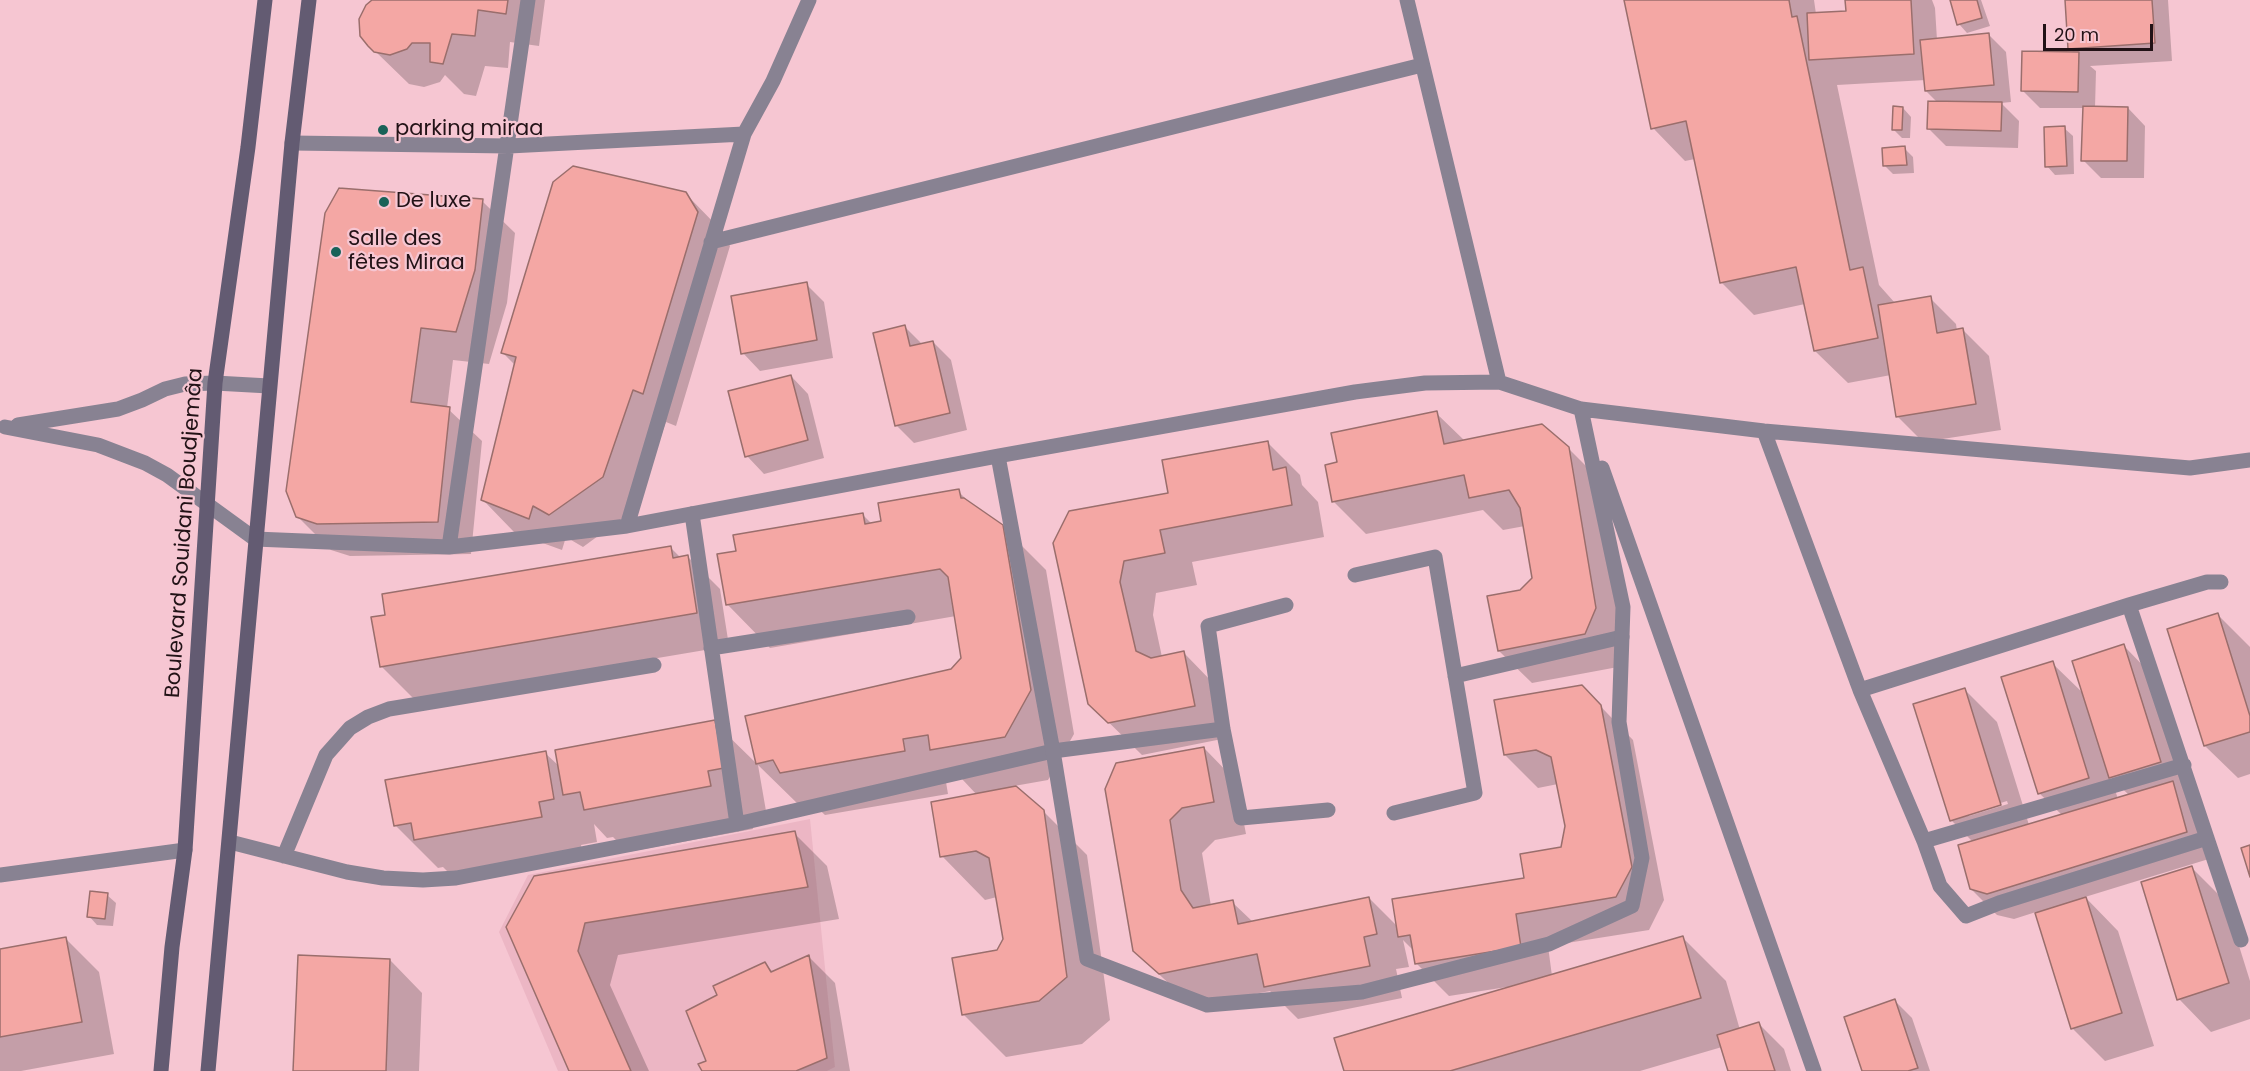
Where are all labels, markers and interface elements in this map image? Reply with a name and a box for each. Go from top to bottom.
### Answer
scale bar [2046,12,2156,50]
text: 20 m [2054,22,2099,47]
place label: parking miraa [395,117,543,143]
marker: parking miraa [376,123,390,137]
place label: De luxe [396,189,471,215]
marker: De luxe [377,195,391,209]
place label: Salle des fêtes Miraa [348,227,465,277]
marker: Salle des fêtes Miraa [329,245,343,259]
street label: Boulevard Souidani Boudjemâa [161,367,209,699]

